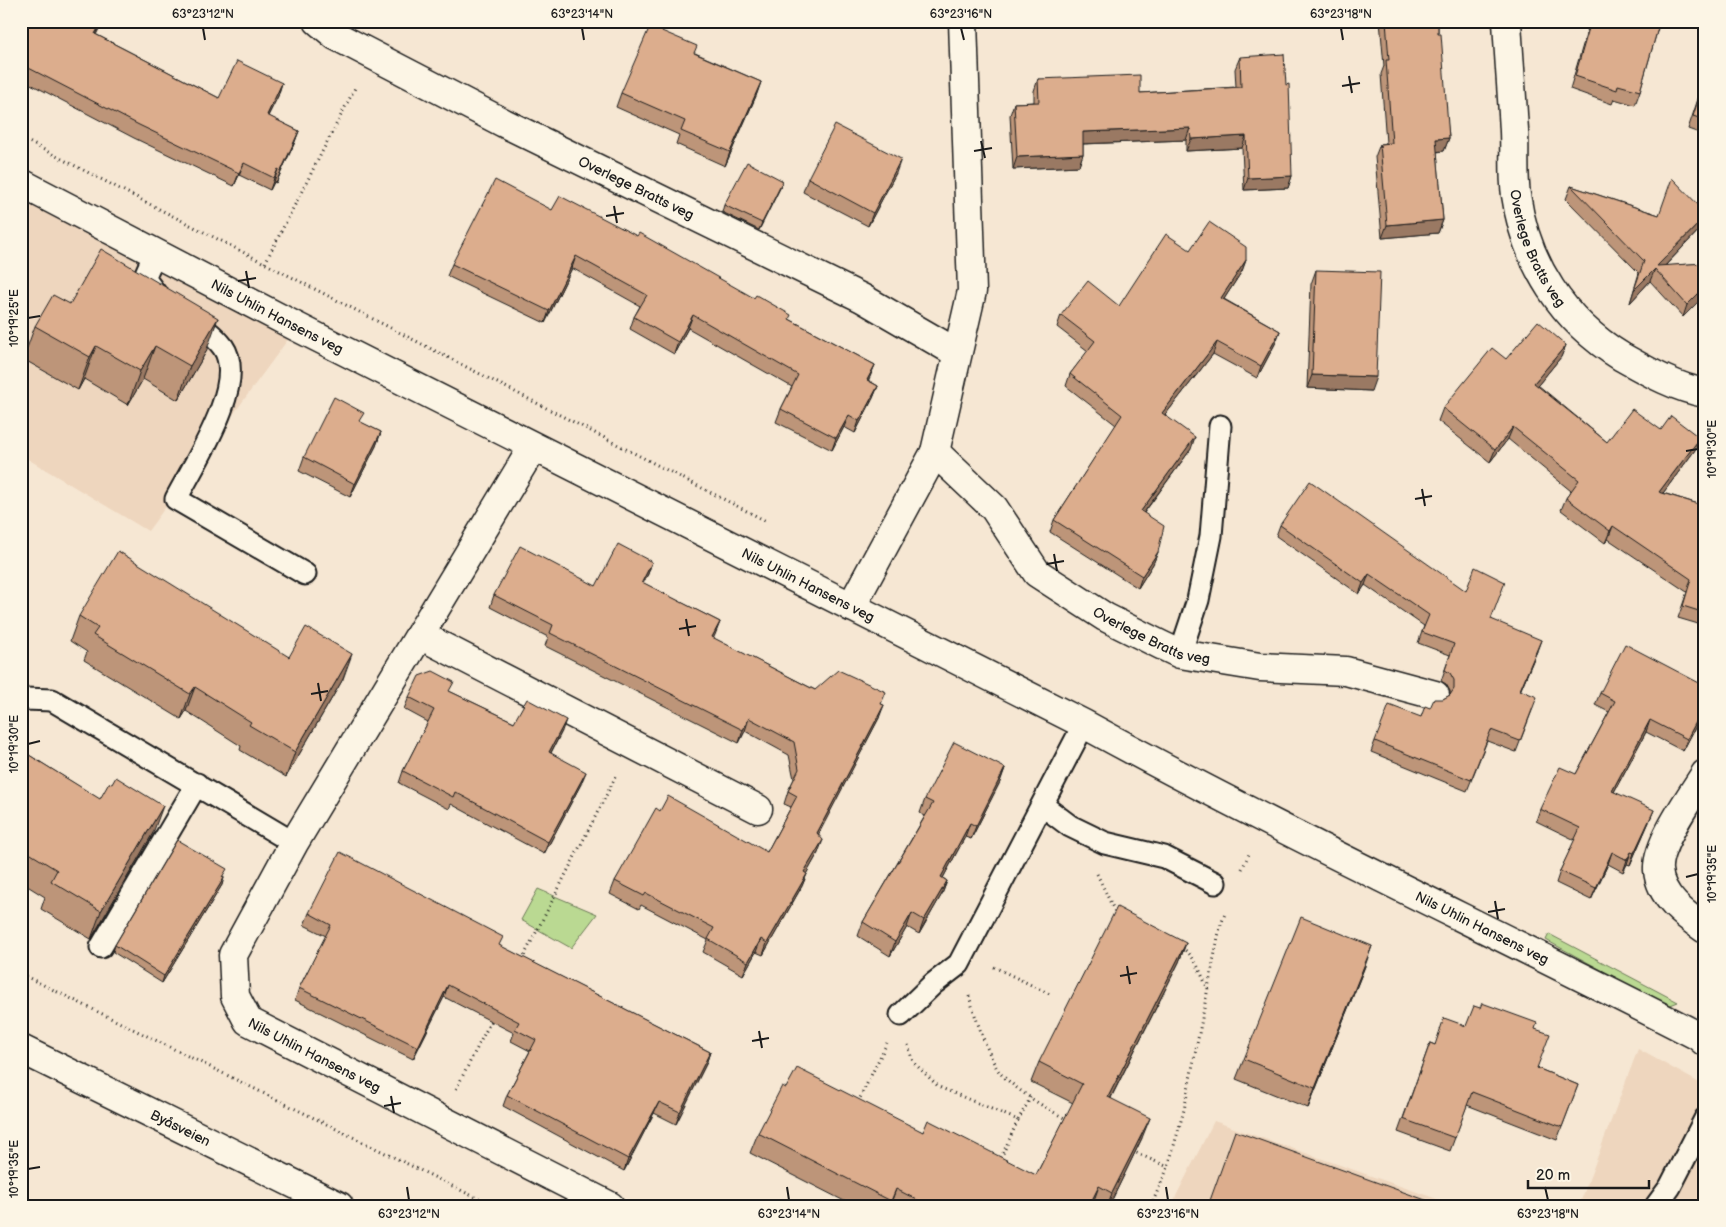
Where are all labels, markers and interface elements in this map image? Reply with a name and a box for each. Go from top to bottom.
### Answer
text: 63°23'12"N [172,7,234,22]
text: 63°23'14"N [551,7,613,22]
text: 63°23'16"N [930,7,992,22]
text: 63°23'18"N [1310,7,1372,22]
street label: Overlege Bratts veg [576,152,697,223]
street label: Overlege Bratts veg [1507,188,1569,310]
street label: Nils Uhlin Hansens veg [208,275,346,358]
text: 10°19'25"E [7,289,22,347]
text: 10°19'30"E [1705,420,1720,478]
street label: Nils Uhlin Hansens veg [739,544,878,626]
street label: Overlege Bratts veg [1090,603,1211,667]
text: 10°19'30"E [7,715,22,773]
text: 10°19'35"E [1705,845,1720,903]
street label: Nils Uhlin Hansens veg [1413,887,1552,968]
street label: Nils Uhlin Hansens veg [245,1014,384,1096]
street label: Byåsveien [148,1106,214,1150]
text: 10°19'35"E [7,1140,22,1198]
scale bar [1528,1157,1650,1189]
text: 20 m [1536,1166,1570,1185]
text: 63°23'12"N [378,1207,440,1222]
text: 63°23'14"N [758,1207,820,1222]
text: 63°23'16"N [1137,1207,1199,1222]
text: 63°23'18"N [1517,1207,1579,1222]

